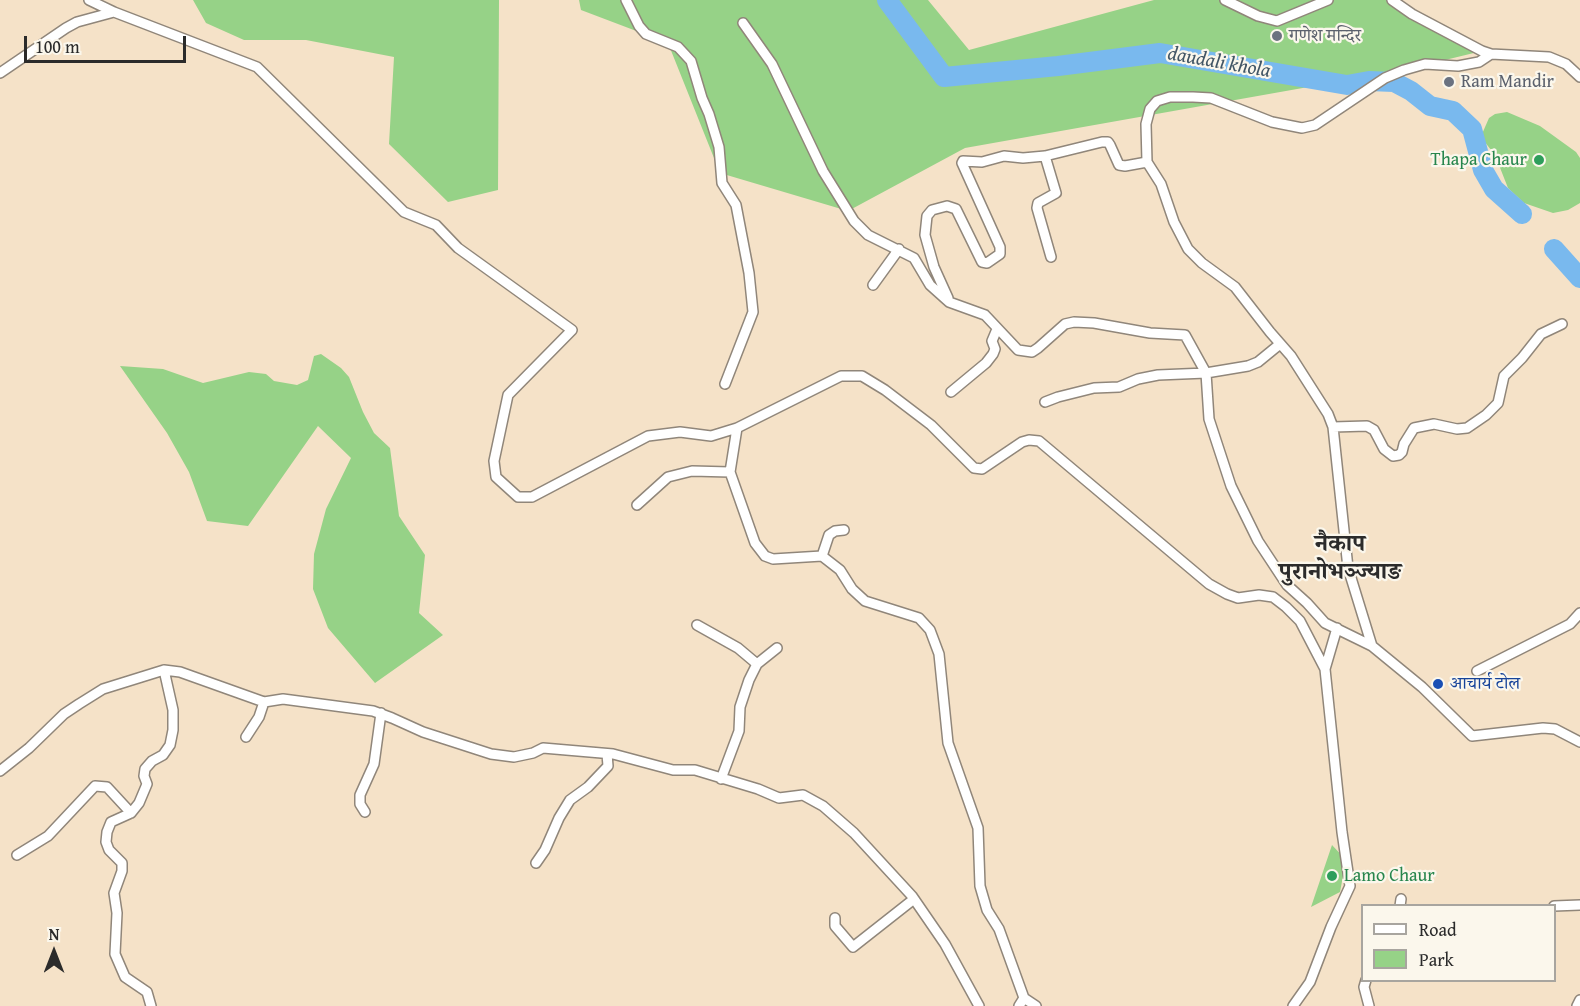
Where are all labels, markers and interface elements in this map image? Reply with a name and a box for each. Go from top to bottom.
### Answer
scale bar [27,24,189,62]
place label: गणेश मन्दिर [1289,25,1361,47]
marker: गणेश मन्दिर [1270,29,1284,43]
text: 100 m [35,33,80,60]
water label: daudali khola [1166,42,1272,84]
place label: Ram Mandir [1461,71,1554,93]
marker: Ram Mandir [1442,75,1456,89]
place label: Thapa Chaur [1431,149,1527,171]
marker: Thapa Chaur [1532,153,1546,167]
district label: नैकाप पुरानोभञ्ज्याङ [1279,531,1401,587]
place label: आचार्य टोल [1450,673,1520,695]
marker: आचार्य टोल [1431,677,1445,691]
place label: Lamo Chaur [1344,865,1435,887]
marker: Lamo Chaur [1325,869,1339,883]
legend [1361,904,1556,982]
text: Road [1419,916,1457,943]
north arrow [24,922,84,982]
text: N [49,922,59,946]
text: Park [1419,946,1454,973]

